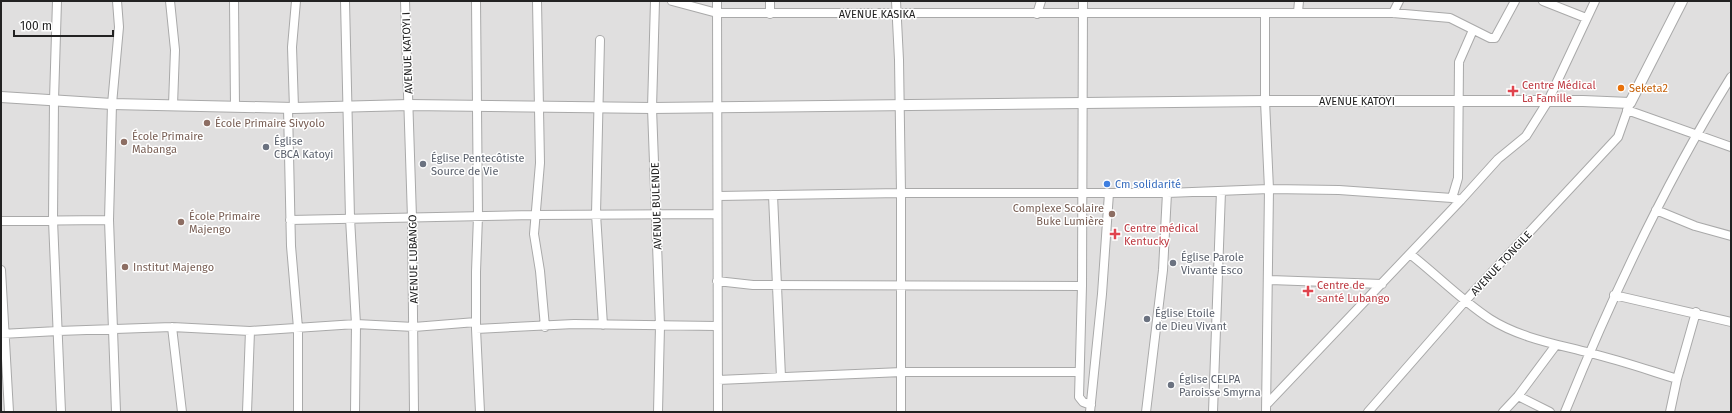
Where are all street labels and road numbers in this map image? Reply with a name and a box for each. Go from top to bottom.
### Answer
street label: AVENUE KASIKA [839,8,916,21]
street label: AVENUE KATOYI I [400,12,415,94]
street label: AVENUE KATOYI [1319,95,1395,108]
street label: AVENUE BULENDE [648,162,665,250]
street label: AVENUE LUBANGO [406,214,421,304]
street label: AVENUE TONGILE [1468,228,1535,298]

